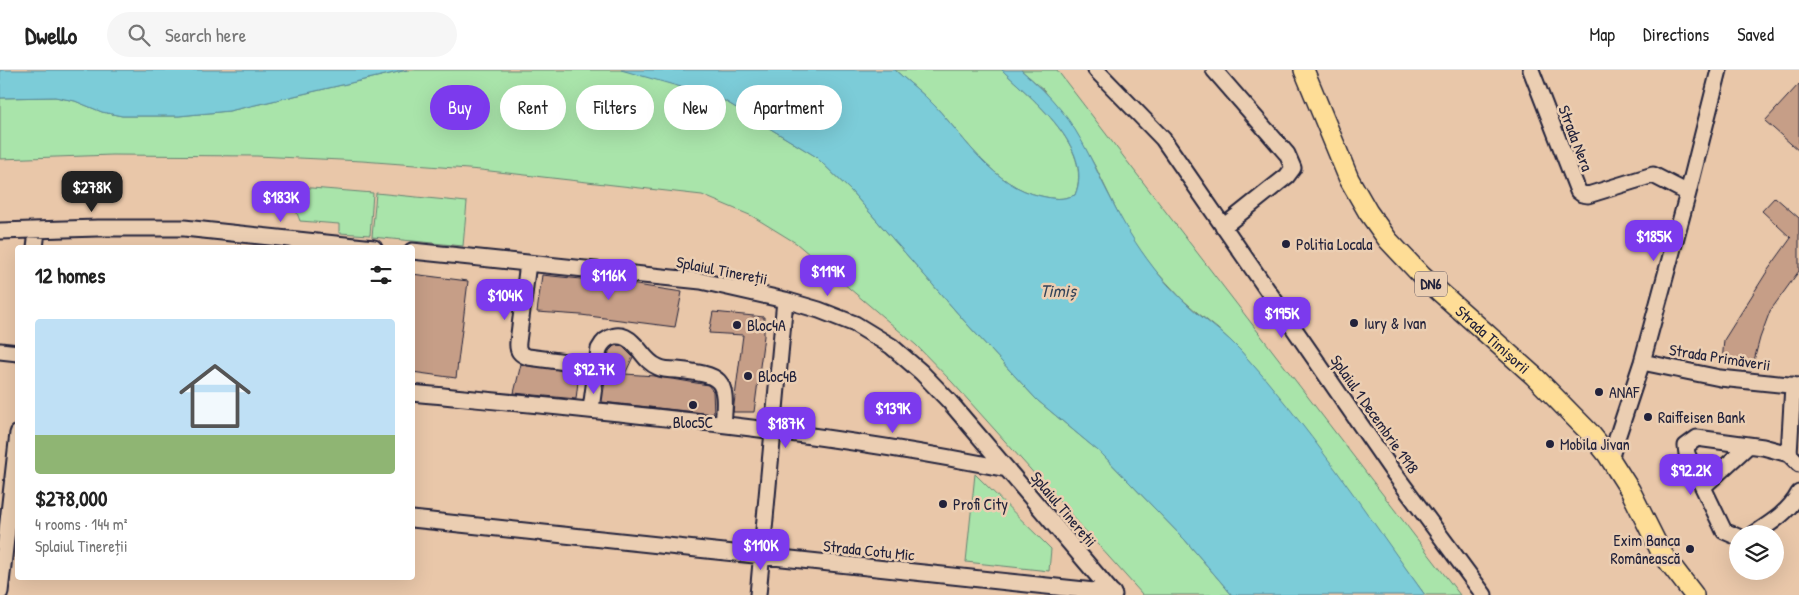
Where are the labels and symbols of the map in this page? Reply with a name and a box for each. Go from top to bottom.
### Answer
street label: Strada Nera [1553,102,1599,174]
pin: $278K [57,170,127,213]
pin: $183K [246,180,316,223]
pin: $185K [1619,220,1689,262]
place label: Politia Locala [1296,233,1372,255]
marker: Politia Locala [1280,238,1292,250]
street label: Splaiul Tinereții [674,250,770,290]
pin: $119K [793,254,863,297]
pin: $116K [574,258,644,301]
road number: DN6 [1415,272,1447,296]
pin: $104K [470,278,540,321]
water label: Timiș [1040,278,1078,303]
pin: $195K [1247,296,1317,339]
street label: Strada Timișorii [1451,300,1535,379]
place label: Iury & Ivan [1364,312,1427,334]
place label: Bloc4A [747,314,786,336]
marker: Iury & Ivan [1348,317,1360,329]
marker: Bloc4A [731,319,743,331]
street label: Strada Primăverii [1668,338,1772,376]
street label: Splaiul 1 Decembrie 1918 [1326,350,1424,478]
pin: $92.7K [553,352,635,395]
place label: Bloc4B [758,365,797,387]
marker: Bloc4B [742,370,754,382]
place label: ANAF [1609,381,1640,403]
marker: ANAF [1593,386,1605,398]
pin: $139K [858,392,928,434]
marker: Bloc5C [687,399,699,411]
pin: $187K [751,406,821,449]
place label: Raiffeisen Bank [1658,406,1746,428]
place label: Bloc5C [673,411,714,433]
marker: Raiffeisen Bank [1642,411,1654,423]
place label: Mobila Jivan [1560,433,1630,455]
marker: Mobila Jivan [1544,438,1556,450]
pin: $92.2K [1650,454,1732,496]
street label: Splaiul Tinereții [1026,466,1102,552]
place label: Profi City [953,493,1008,515]
marker: Profi City [937,498,949,510]
pin: $110K [726,528,796,571]
place label: Exim Banca Românească [1611,529,1680,569]
street label: Strada Cotu Mic [822,534,916,566]
marker: Exim Banca Românească [1684,543,1696,555]

